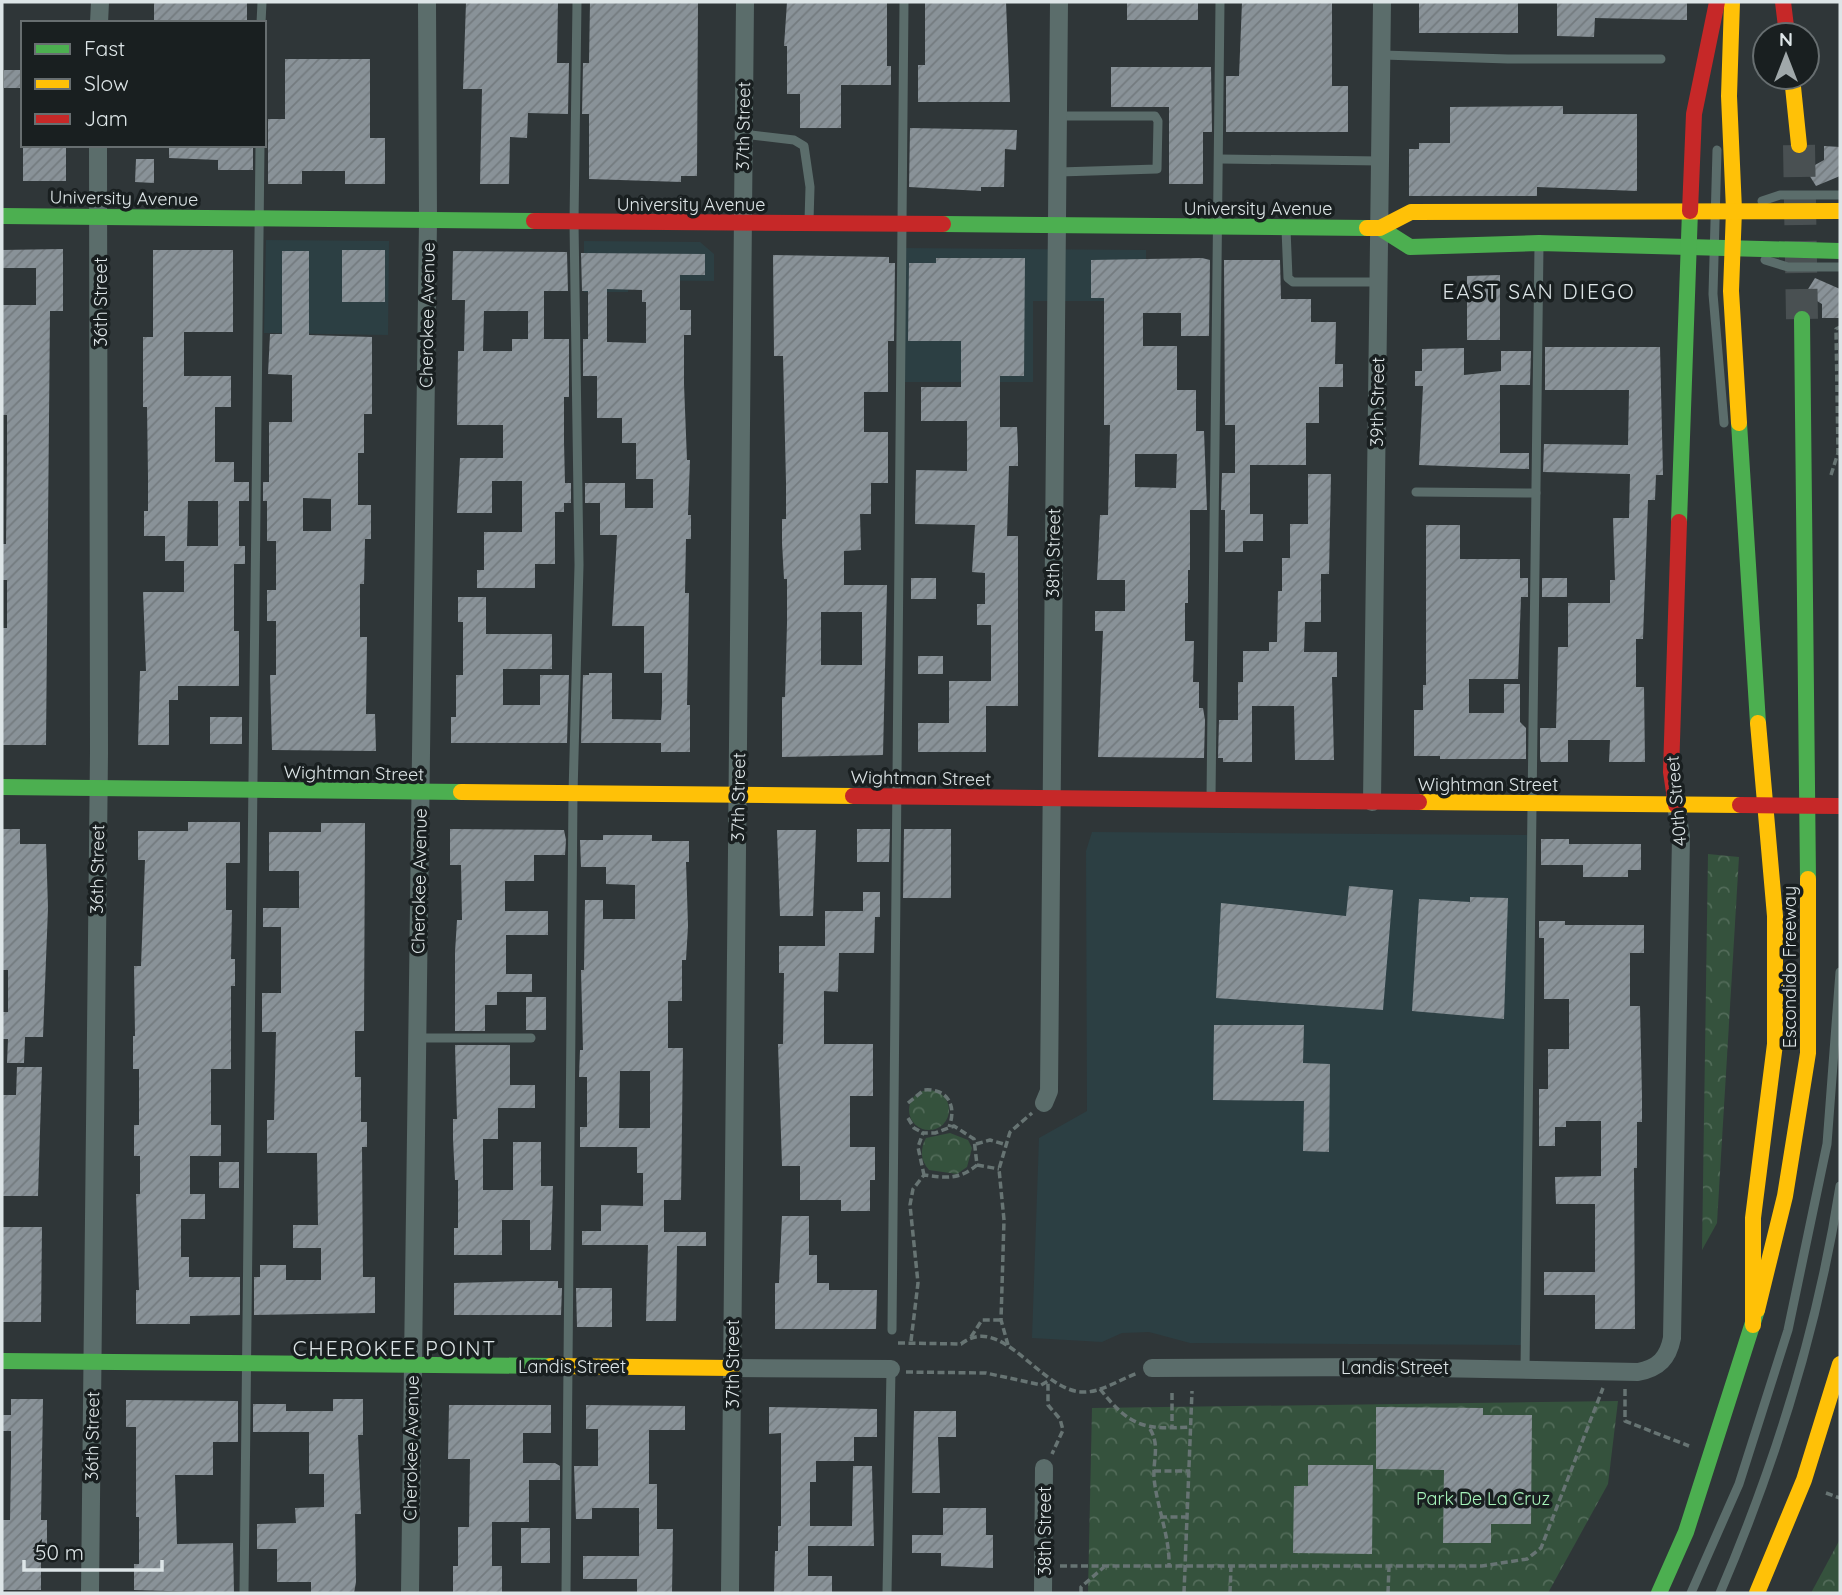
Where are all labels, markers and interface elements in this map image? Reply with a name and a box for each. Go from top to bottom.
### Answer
legend [21,21,266,147]
north arrow [1751,21,1821,91]
text: N [1779,27,1793,51]
text: Fast [84,35,125,61]
text: Slow [84,70,129,96]
street label: 37th Street [731,81,755,171]
text: Jam [84,105,128,131]
street label: University Avenue [49,185,199,211]
street label: University Avenue [617,193,765,216]
street label: University Avenue [1184,197,1332,220]
street label: Cherokee Avenue [414,242,440,388]
street label: 36th Street [89,257,112,347]
district label: EAST SAN DIEGO [1442,278,1636,304]
street label: 39th Street [1365,357,1389,447]
street label: 38th Street [1041,508,1065,598]
street label: 37th Street [726,752,750,842]
street label: 40th Street [1661,755,1691,847]
street label: Wightman Street [283,760,425,786]
street label: Wightman Street [850,765,992,791]
street label: Wightman Street [1418,773,1558,796]
street label: Cherokee Avenue [406,808,432,954]
street label: 36th Street [85,824,109,914]
street label: Escondido Freeway [1778,886,1801,1048]
street label: 37th Street [721,1319,744,1409]
district label: CHEROKEE POINT [293,1335,497,1361]
street label: Landis Street [518,1355,626,1378]
street label: Landis Street [1341,1356,1449,1379]
street label: Cherokee Avenue [398,1375,424,1521]
street label: 36th Street [80,1391,104,1481]
street label: 38th Street [1033,1486,1056,1576]
park label: Park De La Cruz [1416,1487,1550,1510]
scale bar [24,1528,163,1572]
text: 50 m [35,1539,84,1565]

